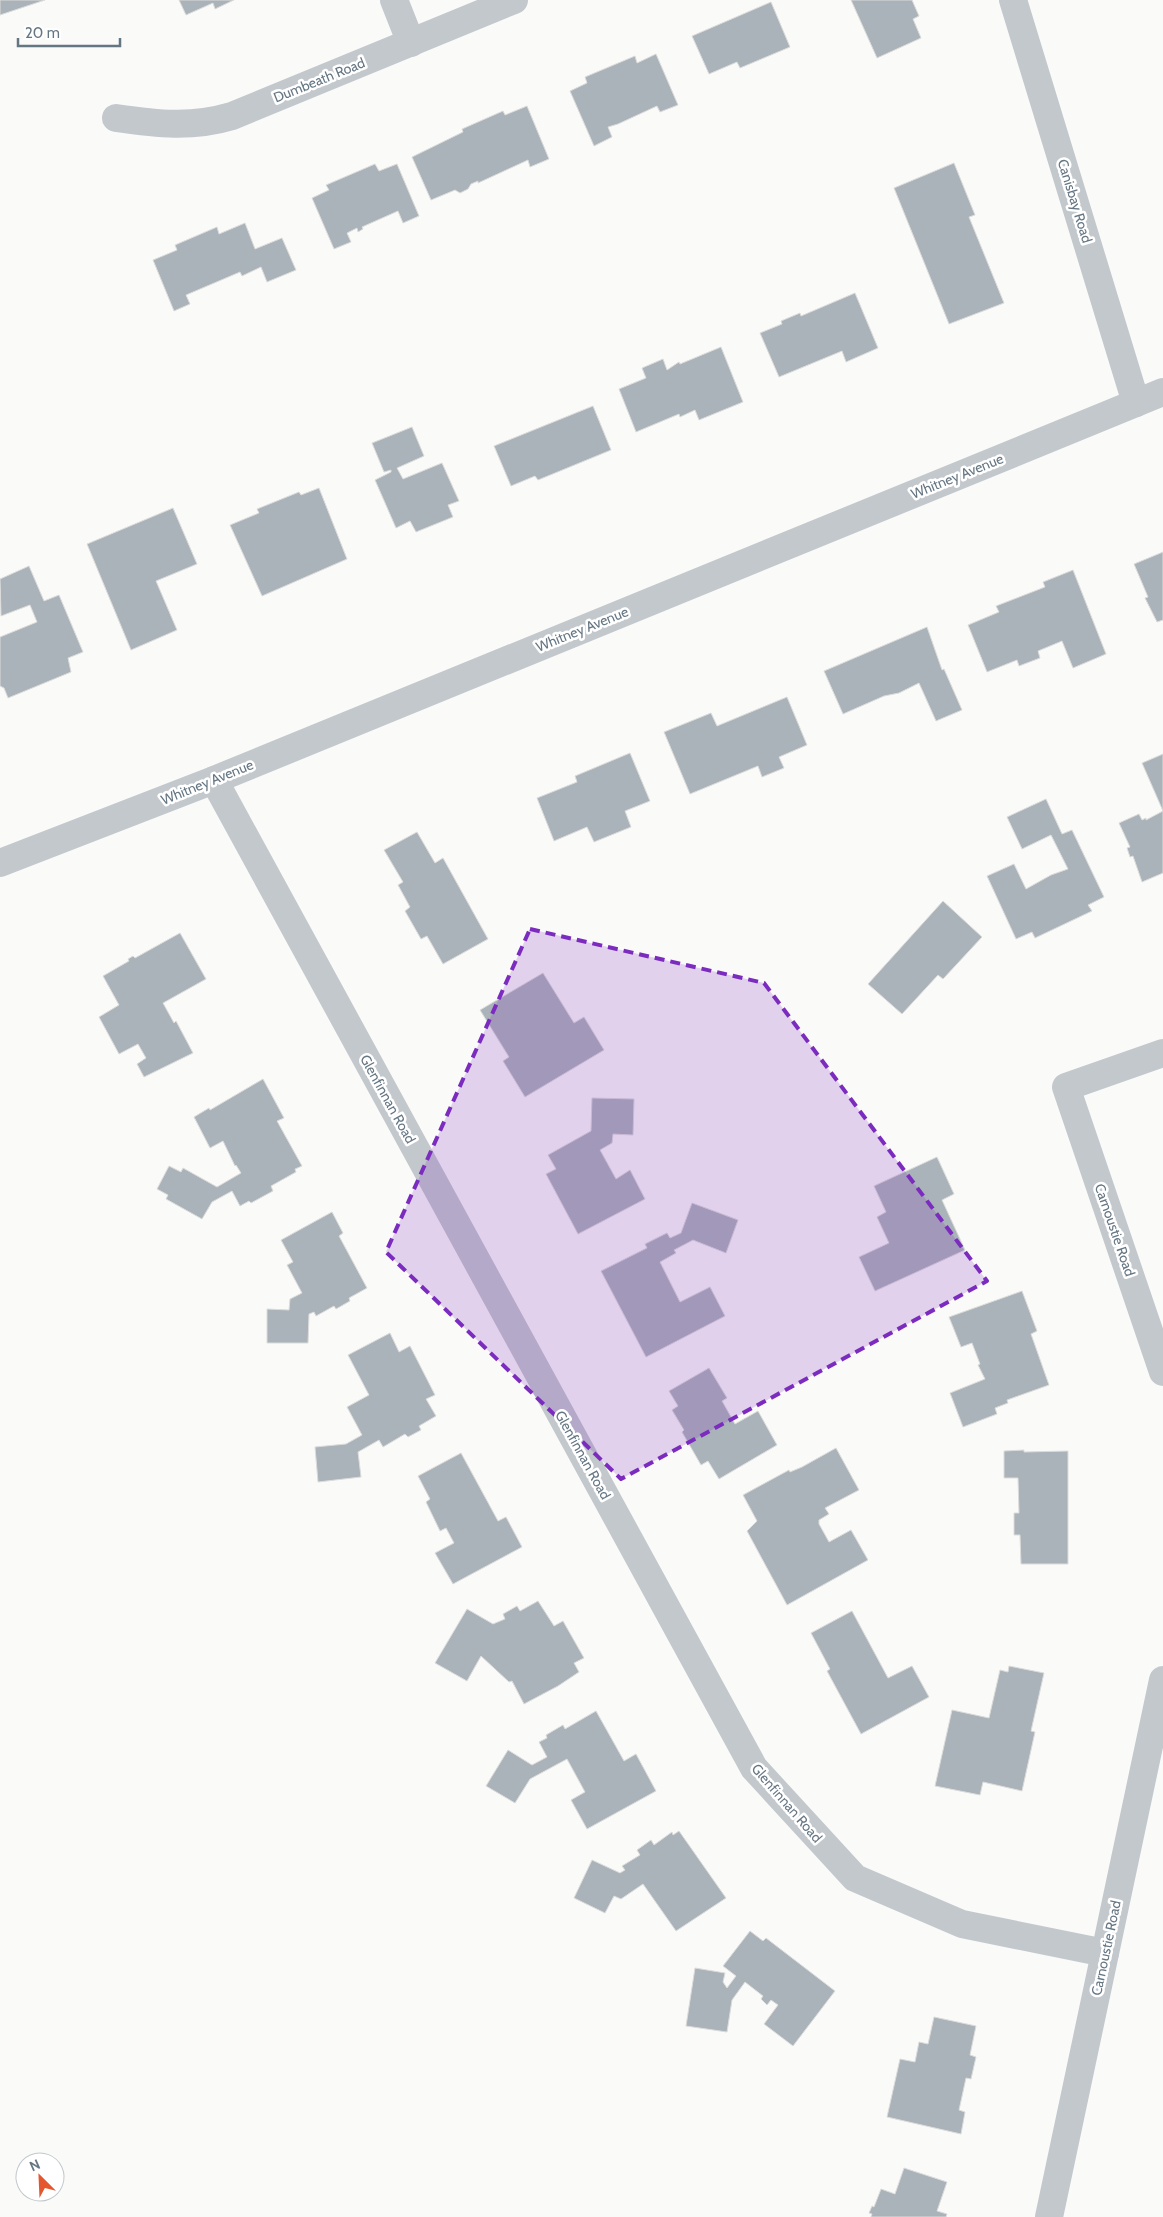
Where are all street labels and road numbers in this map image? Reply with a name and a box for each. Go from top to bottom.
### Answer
street label: Dumbeath Road [271,53,367,107]
street label: Canisbay Road [1054,157,1096,245]
street label: Whitney Avenue [908,449,1006,503]
street label: Whitney Avenue [533,602,631,656]
street label: Whitney Avenue [158,755,256,809]
street label: Glenfinnan Road [356,1051,420,1147]
street label: Carnoustie Road [1091,1181,1139,1279]
street label: Glenfinnan Road [551,1407,615,1503]
street label: Glenfinnan Road [748,1760,826,1846]
street label: Carnoustie Road [1087,1899,1125,1997]

